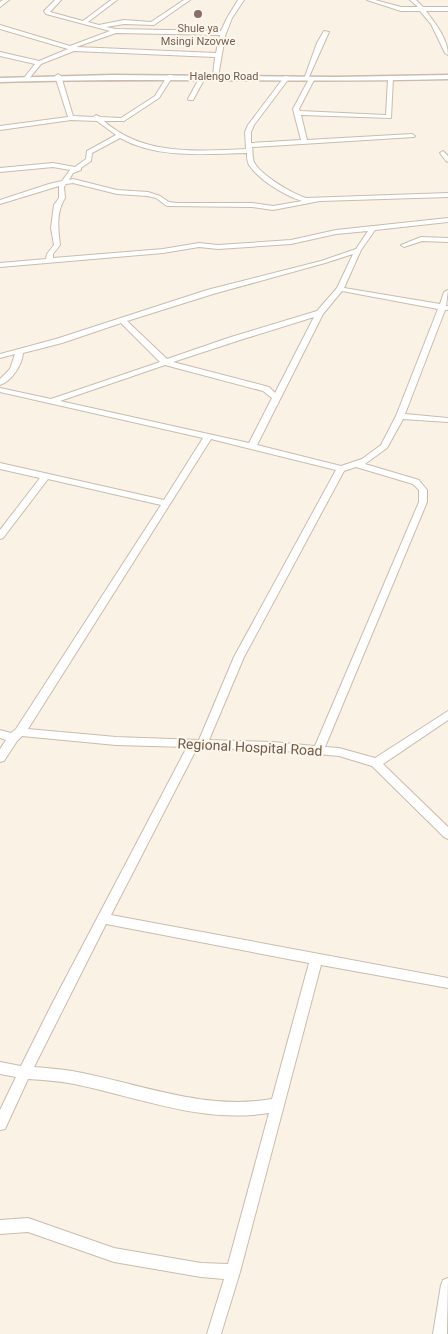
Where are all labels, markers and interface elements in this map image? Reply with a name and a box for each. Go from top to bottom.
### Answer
marker: Shule ya Msingi Nzovwe [192,8,204,20]
place label: Shule ya Msingi Nzovwe [161,22,235,48]
street label: Halengo Road [190,70,258,83]
street label: Regional Hospital Road [177,735,323,759]

